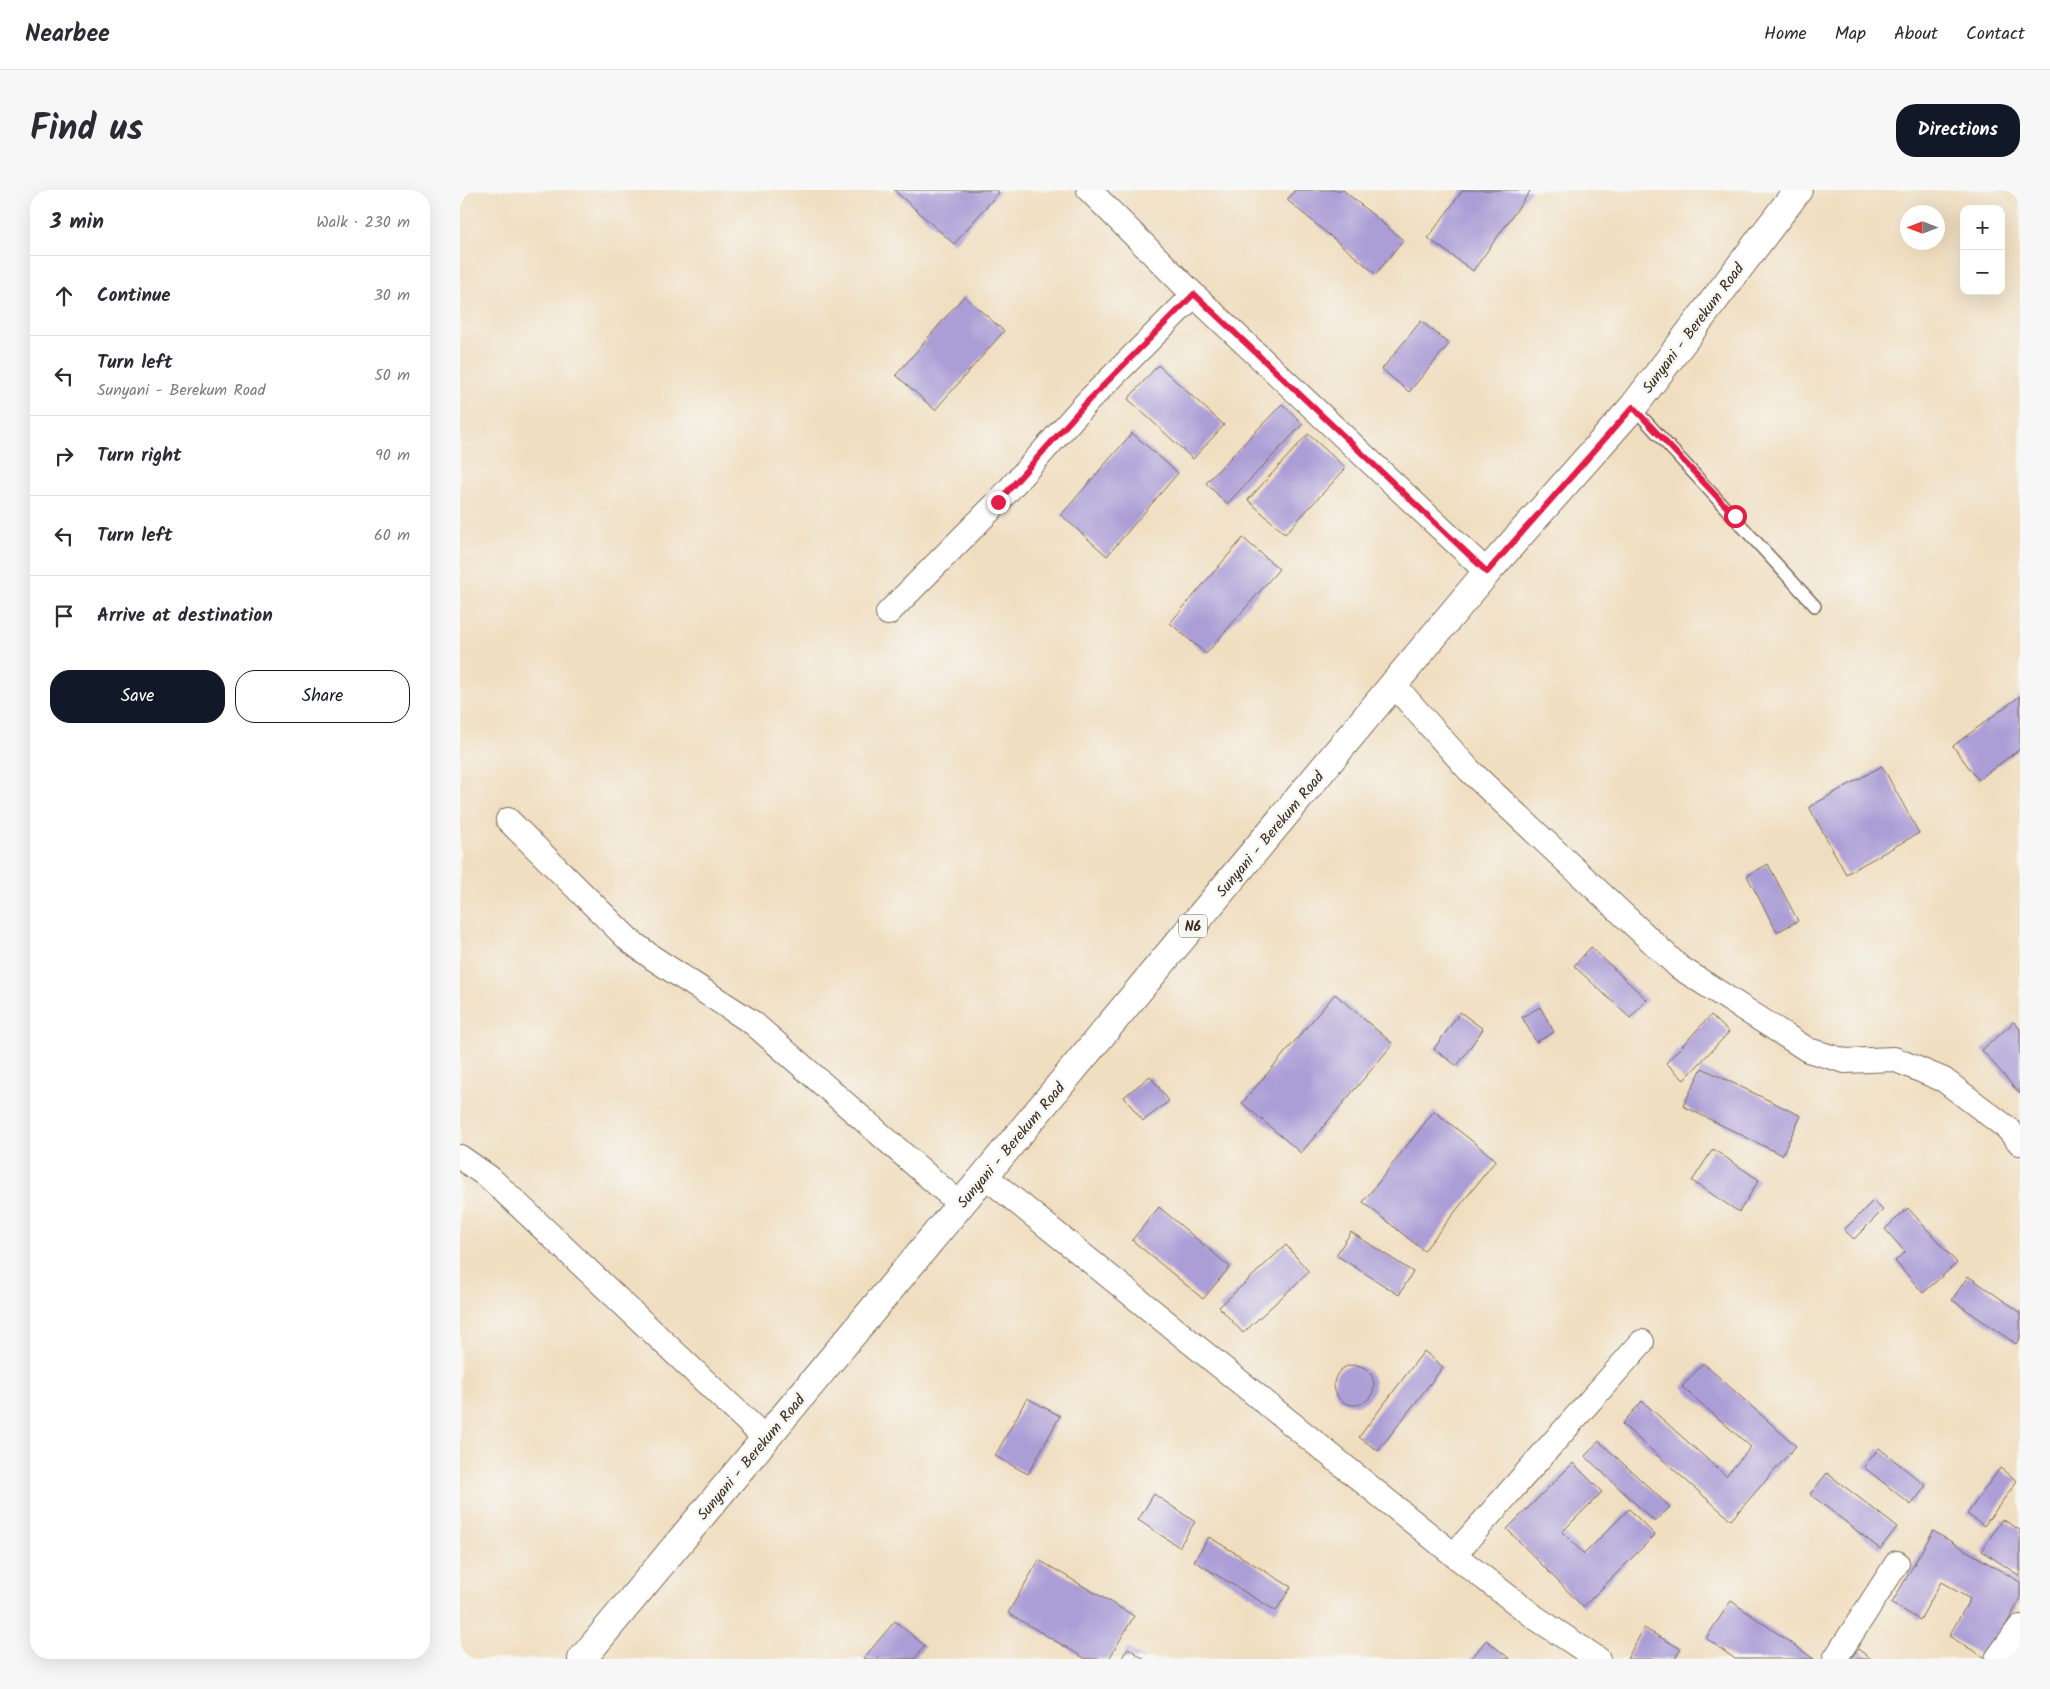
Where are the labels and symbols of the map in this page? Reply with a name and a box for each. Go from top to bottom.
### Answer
north arrow [1900,205,1945,250]
street label: Sunyani - Berekum Road [1637,258,1751,399]
route end [987,491,1010,514]
route start [1724,505,1747,528]
street label: Sunyani - Berekum Road [1211,766,1331,903]
road number: N6 [1179,914,1207,938]
street label: Sunyani - Berekum Road [952,1077,1072,1214]
street label: Sunyani - Berekum Road [692,1389,812,1526]

